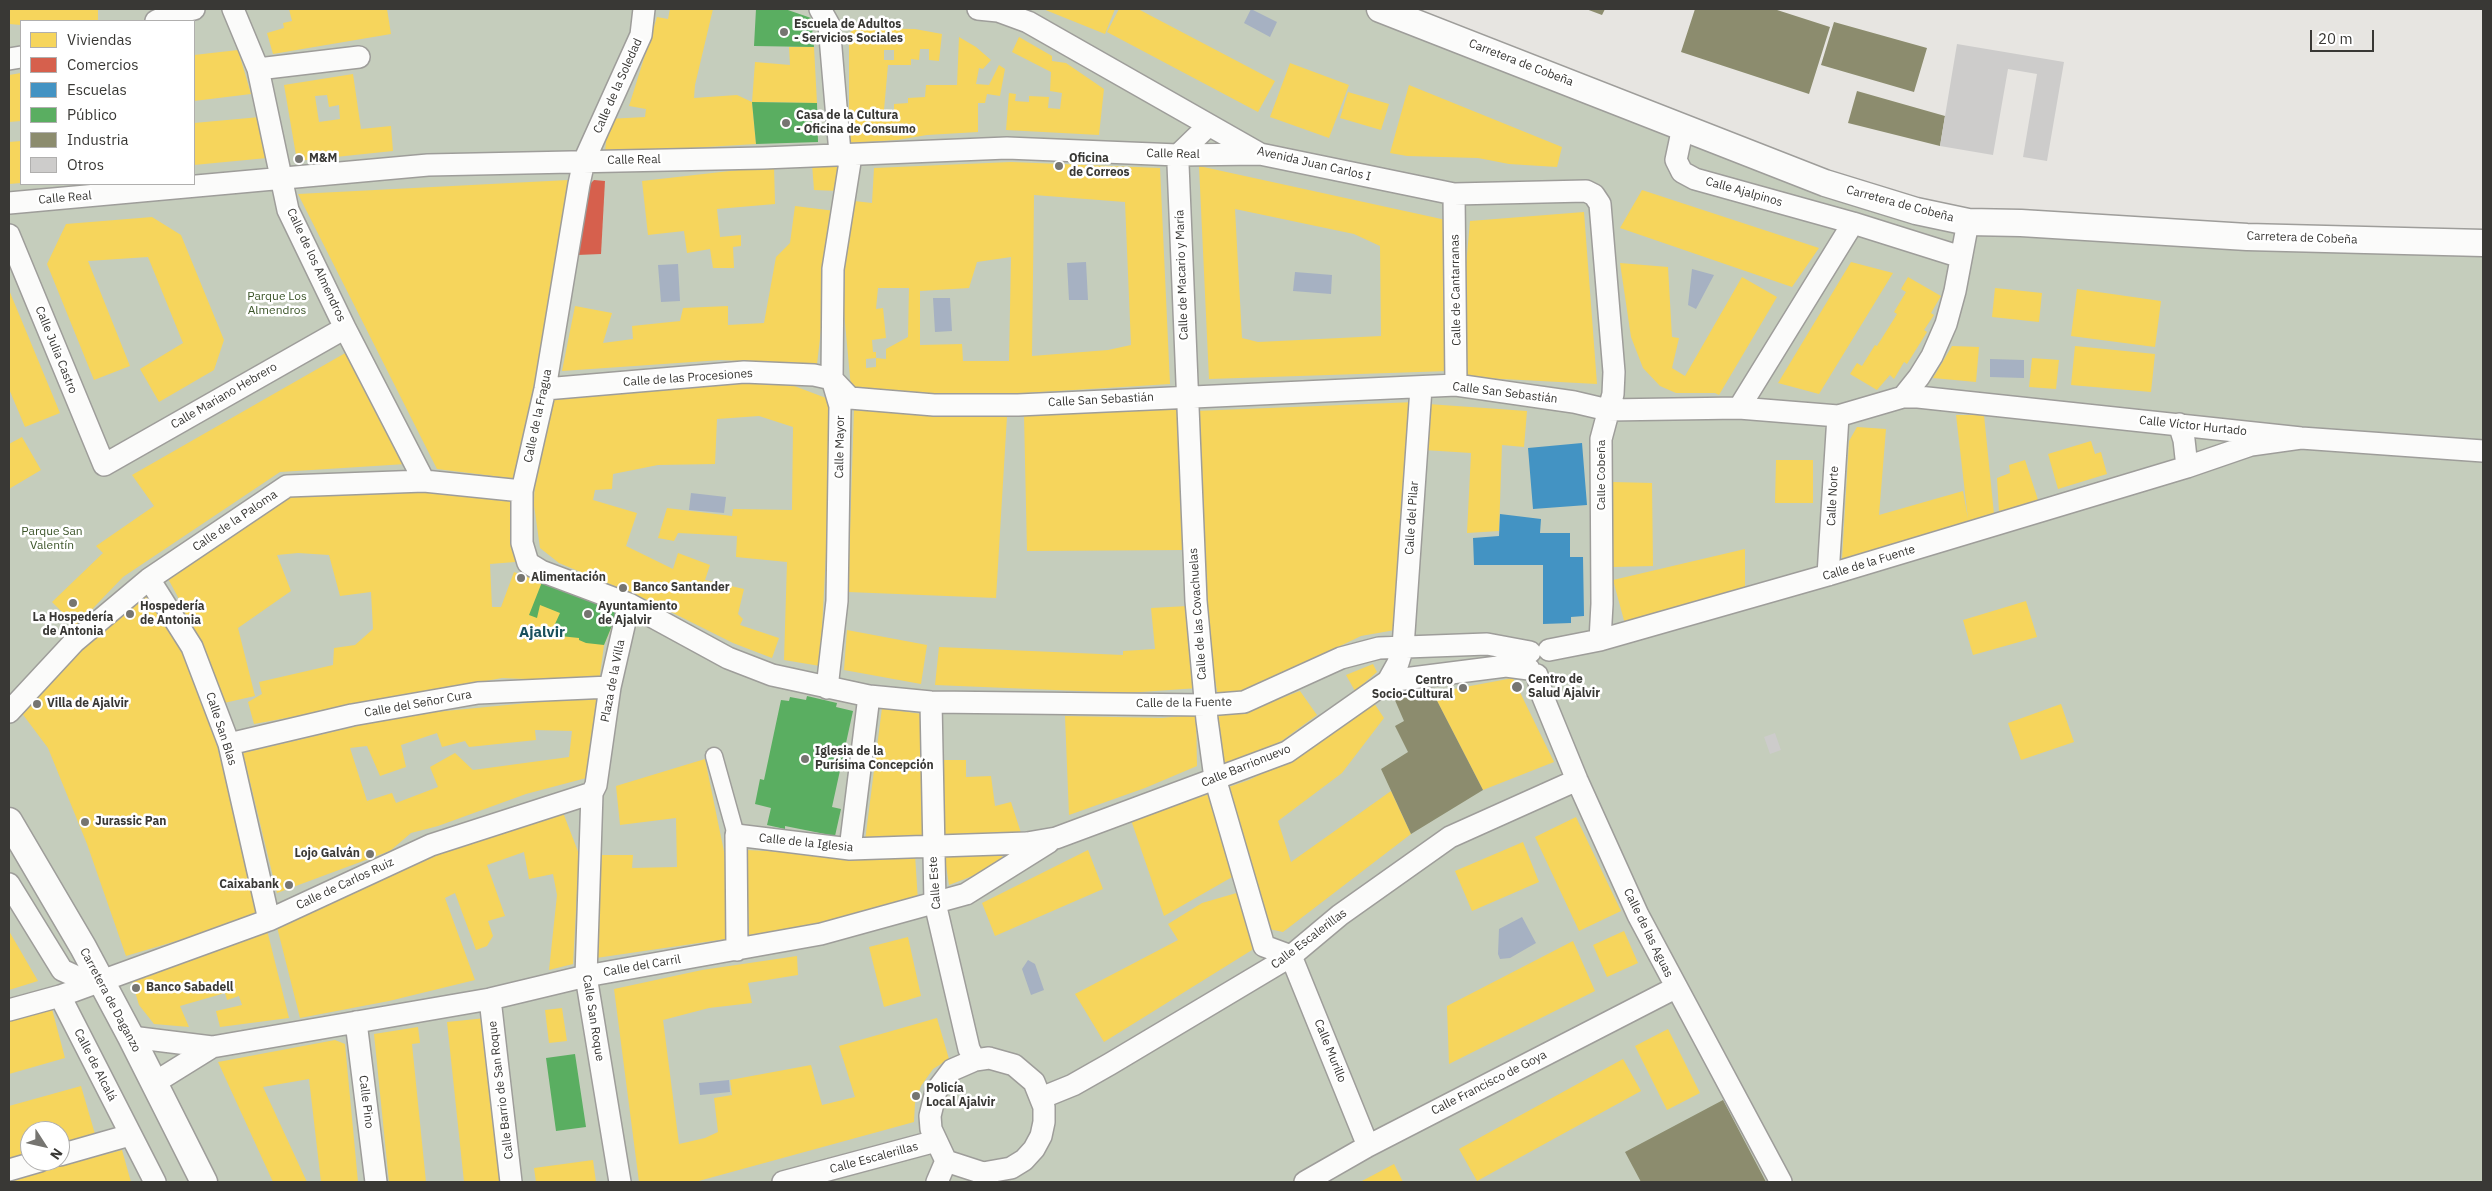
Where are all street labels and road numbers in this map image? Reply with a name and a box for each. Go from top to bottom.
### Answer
street label: Calle de la Soledad [591,36,645,136]
street label: Carretera de Cobeña [1467,36,1575,90]
street label: Avenida Juan Carlos I [1256,144,1372,184]
street label: Calle Real [1146,146,1200,162]
street label: Calle Real [607,152,661,168]
street label: Calle Ajalpinos [1704,174,1784,210]
street label: Carretera de Cobeña [1845,183,1955,225]
street label: Calle Real [38,188,92,208]
street label: Calle de los Almendros [283,206,349,324]
street label: Calle de Macario y María [1173,210,1191,340]
street label: Carretera de Cobeña [2246,229,2358,247]
street label: Calle de Cantarranas [1448,234,1464,346]
street label: Calle Julia Castro [32,304,80,396]
street label: Calle Mariano Hebrero [168,360,280,432]
street label: Calle de las Procesiones [623,366,753,390]
street label: Calle de la Fragua [521,368,555,464]
street label: Calle San Sebastián [1452,379,1558,407]
street label: Calle San Sebastián [1048,390,1154,410]
street label: Calle Víctor Hurtado [2138,413,2248,439]
street label: Calle Mayor [832,415,848,479]
street label: Calle Cobeña [1595,440,1609,510]
street label: Calle Norte [1824,466,1842,526]
street label: Calle del Pilar [1402,481,1422,555]
street label: Calle de la Paloma [190,487,280,555]
street label: Calle de la Fuente [1821,542,1917,584]
street label: Calle de las Covachuelas [1186,547,1210,681]
street label: Plaza de la Villa [598,638,628,724]
street label: Calle del Señor Cura [363,687,473,721]
street label: Calle San Blas [202,691,240,767]
street label: Calle de la Fuente [1136,695,1232,711]
street label: Calle Barrionuevo [1199,741,1293,791]
street label: Calle de la Iglesia [758,831,854,855]
street label: Calle de Carlos Ruiz [294,855,396,913]
street label: Calle Este [926,856,944,910]
street label: Calle de las Aguas [1620,886,1676,980]
street label: Calle Escalerillas [1268,906,1350,972]
street label: Carretera de Daganzo [76,945,144,1055]
street label: Calle del Carril [602,952,682,980]
street label: Calle San Roque [579,974,607,1062]
street label: Calle Murillo [1311,1017,1349,1085]
street label: Calle Barrio de San Roque [485,1020,517,1160]
street label: Calle de Alcalá [71,1026,119,1104]
street label: Calle Francisco de Goya [1429,1048,1549,1118]
street label: Calle Pino [356,1075,376,1129]
street label: Calle Escalerillas [828,1139,920,1177]

